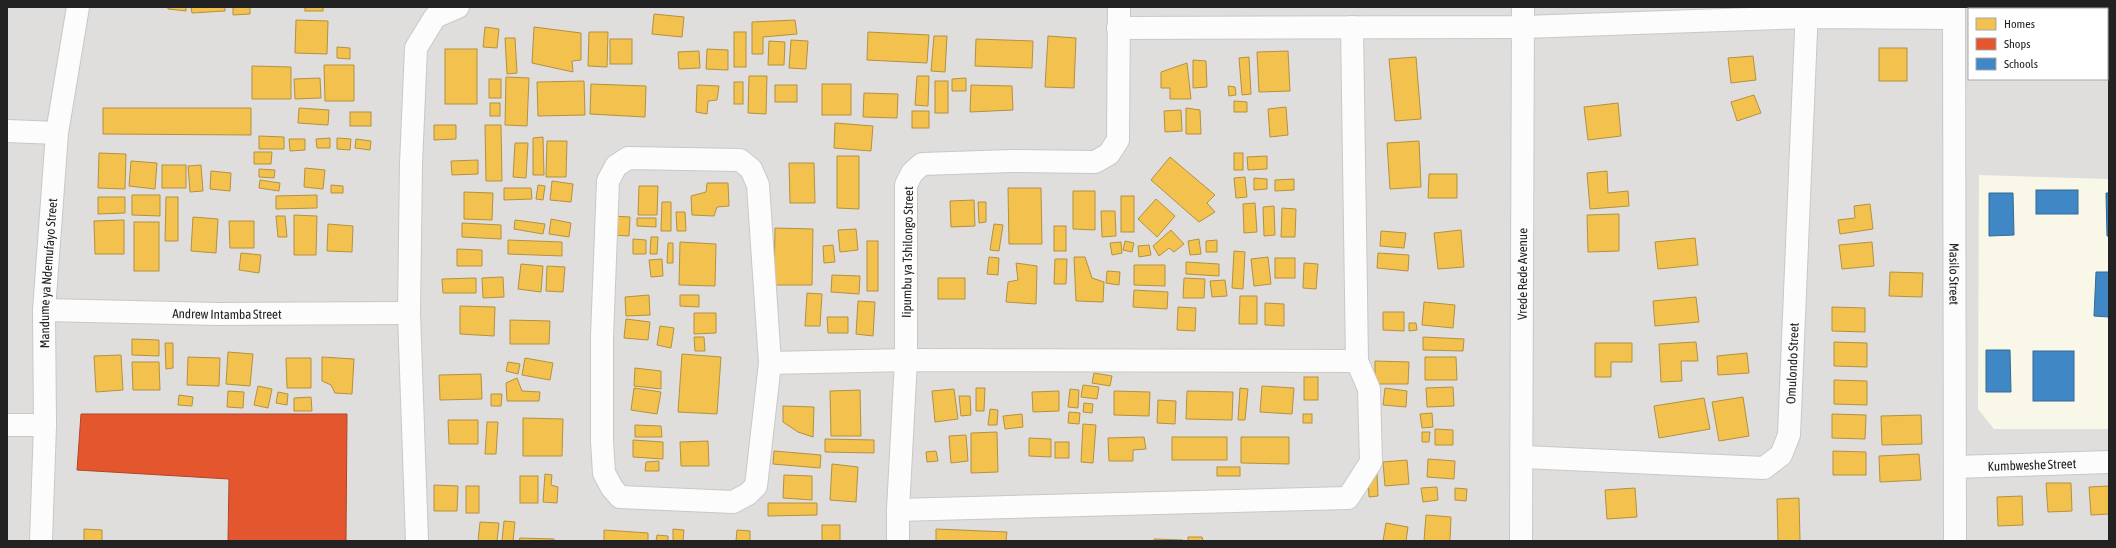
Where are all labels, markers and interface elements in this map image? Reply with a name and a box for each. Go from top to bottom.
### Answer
legend [1968,8,2108,80]
text: Homes [2004,17,2035,31]
text: Shops [2004,37,2030,51]
text: Schools [2004,57,2038,71]
street label: Iipumbu ya Tshilongo Street [899,186,916,318]
street label: Mandume ya Ndemufayo Street [37,197,60,348]
street label: Vrede Rede Avenue [1515,228,1530,320]
street label: Masilo Street [1946,243,1962,305]
street label: Andrew Intamba Street [172,306,282,322]
street label: Omulondo Street [1783,322,1802,404]
street label: Kumbweshe Street [1987,456,2077,474]

